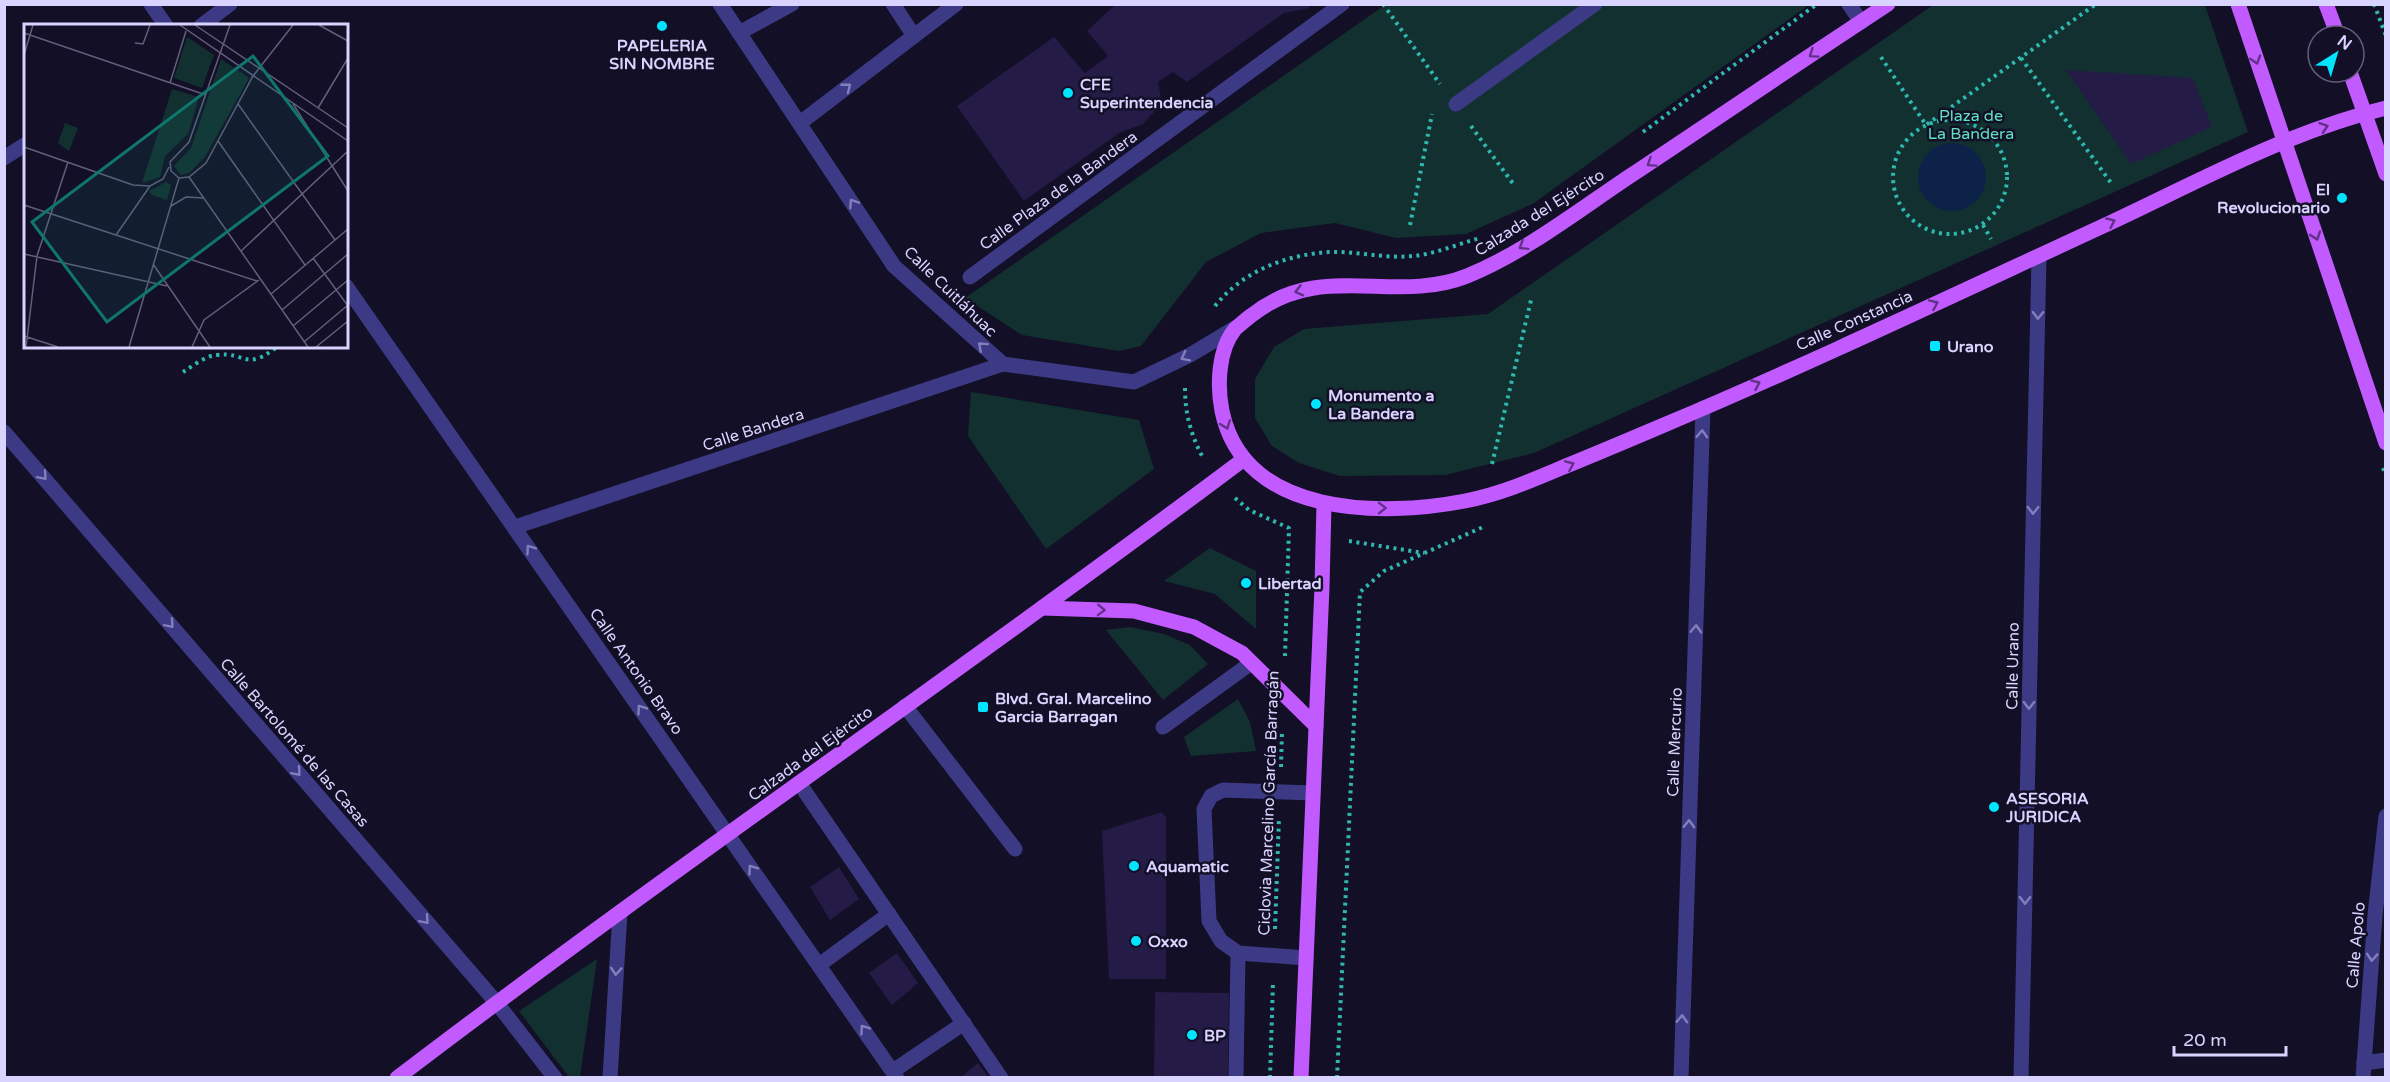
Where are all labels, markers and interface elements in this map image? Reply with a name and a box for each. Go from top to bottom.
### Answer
marker: PAPELERIA SIN NOMBRE [655,19,669,33]
inset map [24,24,348,348]
north arrow [2306,24,2366,84]
text: N [2333,31,2356,55]
place label: PAPELERIA SIN NOMBRE [609,36,715,74]
one-way arrow [1808,47,1819,58]
one-way arrow [2249,54,2262,65]
place label: CFE Superintendencia [1080,75,1213,113]
one-way arrow [840,84,851,95]
marker: CFE Superintendencia [1061,86,1075,100]
park label: Plaza de La Bandera [1928,106,2014,144]
one-way arrow [2318,122,2329,135]
street label: Calle Plaza de la Bandera [976,127,1142,255]
one-way arrow [1646,155,1657,166]
street label: Calzada del Ejército [1471,165,1608,261]
place label: El Revolucionario [2217,180,2330,218]
marker: El Revolucionario [2335,191,2349,205]
one-way arrow [849,198,860,209]
one-way arrow [2105,217,2116,229]
one-way arrow [2308,231,2321,241]
one-way arrow [1519,238,1529,250]
street label: Calle Cuitláhuac [899,242,1001,341]
one-way arrow [1294,283,1304,296]
street label: Calle Constancia [1793,286,1916,356]
one-way arrow [1928,299,1939,311]
one-way arrow [2031,310,2044,319]
place label: Urano [1947,337,1994,357]
marker: Urano [1928,339,1942,353]
one-way arrow [979,342,989,353]
one-way arrow [1180,350,1191,361]
one-way arrow [1750,379,1761,391]
place label: Monumento a La Bandera [1328,386,1435,424]
marker: Monumento a La Bandera [1309,397,1323,411]
street label: Calle Bandera [700,404,807,456]
one-way arrow [1219,419,1232,430]
one-way arrow [1696,430,1709,439]
one-way arrow [1563,460,1574,472]
one-way arrow [36,469,47,480]
one-way arrow [1377,502,1386,514]
one-way arrow [2027,505,2039,514]
one-way arrow [526,545,537,556]
place label: Libertad [1258,574,1322,594]
marker: Libertad [1239,576,1253,590]
one-way arrow [1096,603,1105,616]
street label: Calle Antonio Bravo [585,604,687,739]
one-way arrow [163,617,174,628]
street label: Calle Urano [2002,622,2024,710]
one-way arrow [1689,625,1702,634]
street label: Calle Bartolomé de las Casas [215,654,373,831]
street label: Ciclovia Marcelino García Barragán [1254,670,1284,936]
street label: Calle Mercurio [1663,687,1687,797]
place label: Blvd. Gral. Marcelino Garcia Barragan [995,689,1152,727]
marker: Blvd. Gral. Marcelino Garcia Barragan [976,700,990,714]
one-way arrow [2023,700,2035,709]
street label: Calzada del Ejército [744,702,877,806]
one-way arrow [637,705,648,716]
one-way arrow [290,765,301,776]
place label: ASESORIA JURIDICA [2005,789,2089,827]
marker: ASESORIA JURIDICA [1987,800,2001,814]
one-way arrow [1683,820,1695,829]
place label: Aquamatic [1146,857,1229,877]
marker: Aquamatic [1127,859,1141,873]
one-way arrow [748,865,759,876]
one-way arrow [2018,895,2031,904]
street label: Calle Apolo [2342,901,2370,989]
one-way arrow [417,913,428,924]
place label: Oxxo [1148,932,1188,952]
marker: Oxxo [1129,934,1143,948]
one-way arrow [2365,953,2378,962]
one-way arrow [610,966,623,975]
one-way arrow [1676,1015,1689,1024]
scale bar [2174,1019,2286,1057]
one-way arrow [860,1025,871,1036]
place label: BP [1204,1026,1226,1046]
marker: BP [1185,1028,1199,1042]
text: 20 m [2183,1029,2227,1051]

